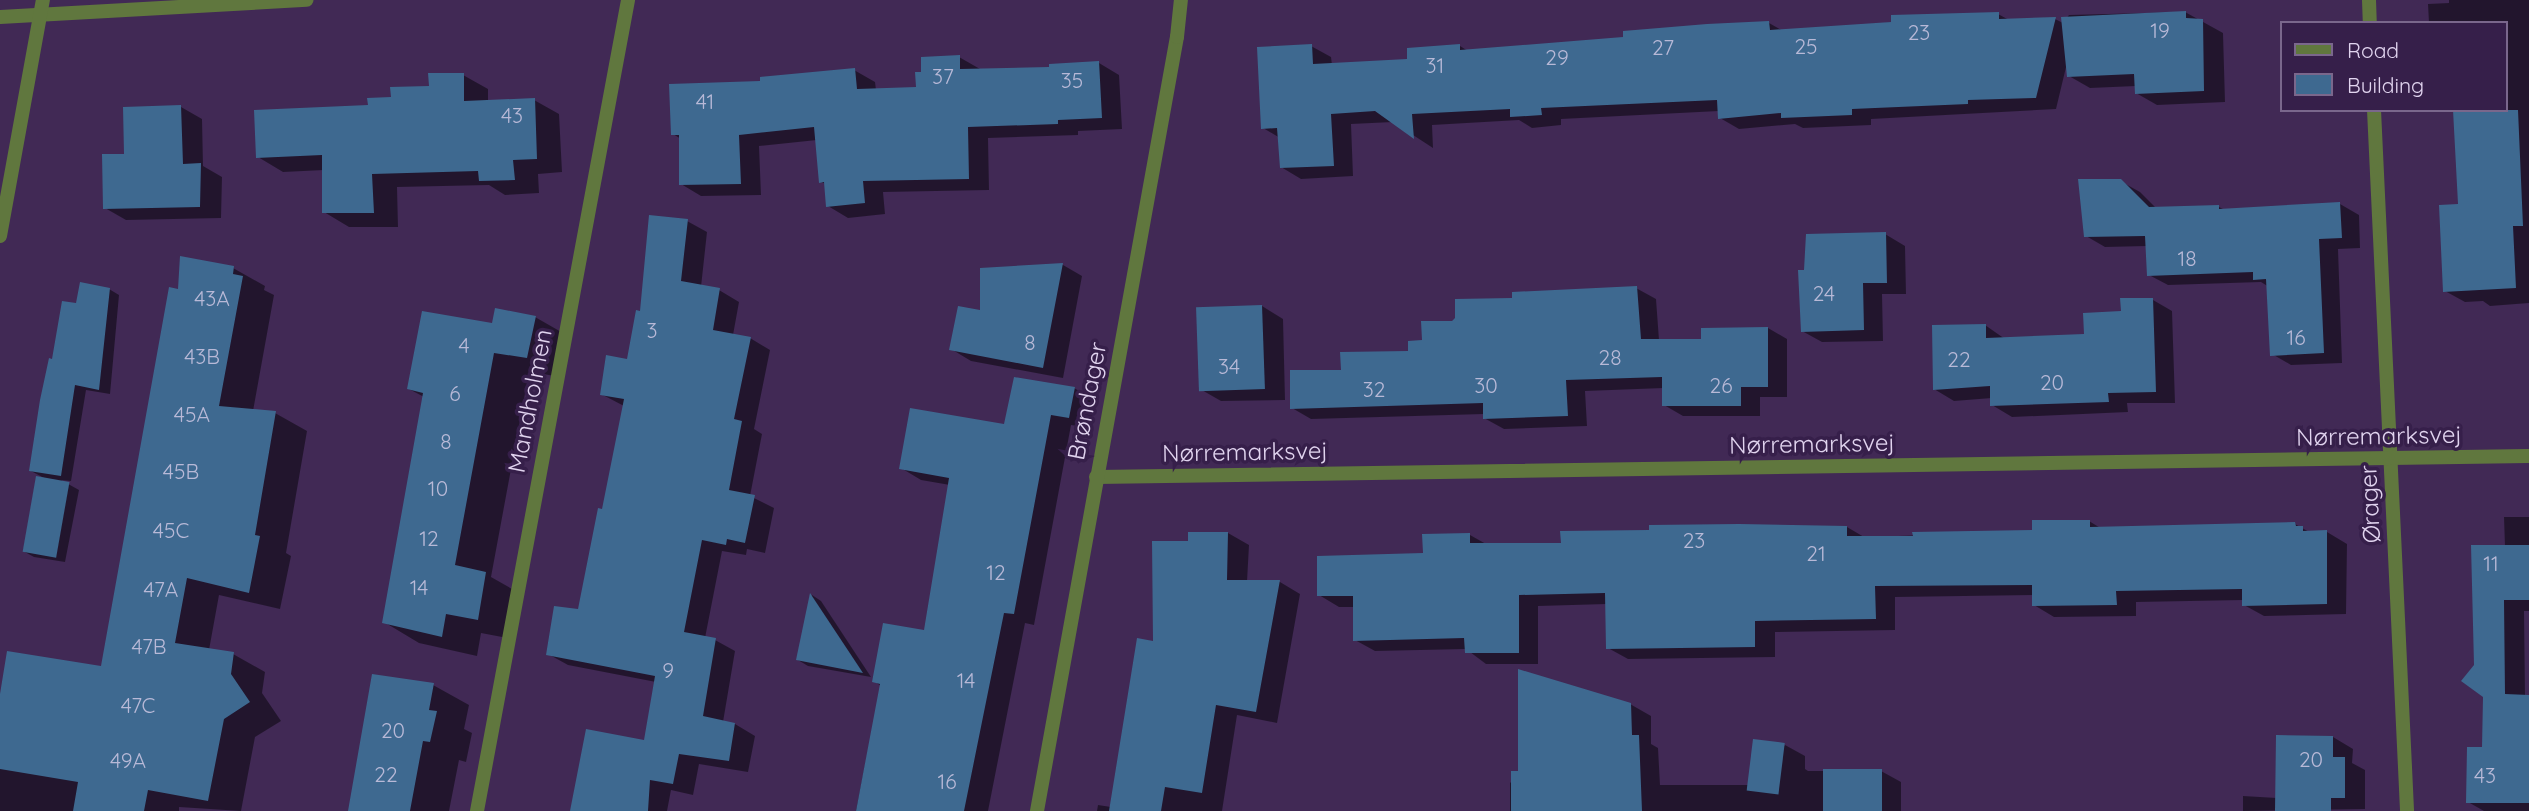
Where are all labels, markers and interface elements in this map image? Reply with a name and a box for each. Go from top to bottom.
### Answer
house number: 19 [2150,17,2170,43]
house number: 23 [1908,19,1930,45]
legend [2280,21,2508,112]
house number: 25 [1794,33,1818,59]
house number: 27 [1652,34,1674,60]
text: Road [2347,37,2399,63]
house number: 29 [1545,44,1569,70]
house number: 31 [1426,52,1444,78]
house number: 37 [932,63,954,89]
house number: 35 [1061,67,1083,93]
text: Building [2347,72,2424,98]
house number: 41 [696,88,714,114]
house number: 43 [501,102,523,128]
house number: 18 [2177,245,2197,271]
house number: 24 [1813,280,1835,306]
house number: 43A [194,285,230,311]
house number: 3 [646,317,658,343]
house number: 16 [2286,324,2306,350]
street label: Mandholmen [502,327,558,475]
house number: 8 [1024,329,1036,355]
house number: 4 [458,332,470,358]
street label: Brøndager [1061,340,1113,462]
house number: 43B [184,343,220,369]
house number: 28 [1599,344,1621,370]
house number: 22 [1947,346,1971,372]
house number: 34 [1218,353,1240,379]
house number: 20 [2040,369,2064,395]
house number: 30 [1474,372,1498,398]
house number: 26 [1710,372,1732,398]
house number: 32 [1363,376,1385,402]
house number: 6 [449,380,461,406]
house number: 45A [174,401,210,427]
street label: Nørremarksvej [2296,420,2462,452]
house number: 8 [440,428,452,454]
street label: Nørremarksvej [1729,428,1895,460]
street label: Nørremarksvej [1162,436,1328,468]
house number: 45B [163,458,199,484]
street label: Ørager [2354,464,2386,544]
house number: 10 [428,475,448,501]
house number: 45C [153,517,189,543]
house number: 12 [419,525,439,551]
house number: 23 [1683,527,1705,553]
house number: 21 [1806,540,1826,566]
house number: 11 [2483,550,2499,576]
house number: 12 [986,559,1006,585]
house number: 14 [410,574,428,600]
house number: 47A [144,576,178,602]
house number: 47B [132,633,166,659]
house number: 9 [662,657,674,683]
house number: 14 [957,667,975,693]
house number: 47C [121,692,155,718]
house number: 20 [381,717,405,743]
house number: 20 [2299,746,2323,772]
house number: 49A [110,747,146,773]
house number: 22 [374,761,398,787]
house number: 43 [2474,762,2496,788]
house number: 16 [937,768,957,794]

